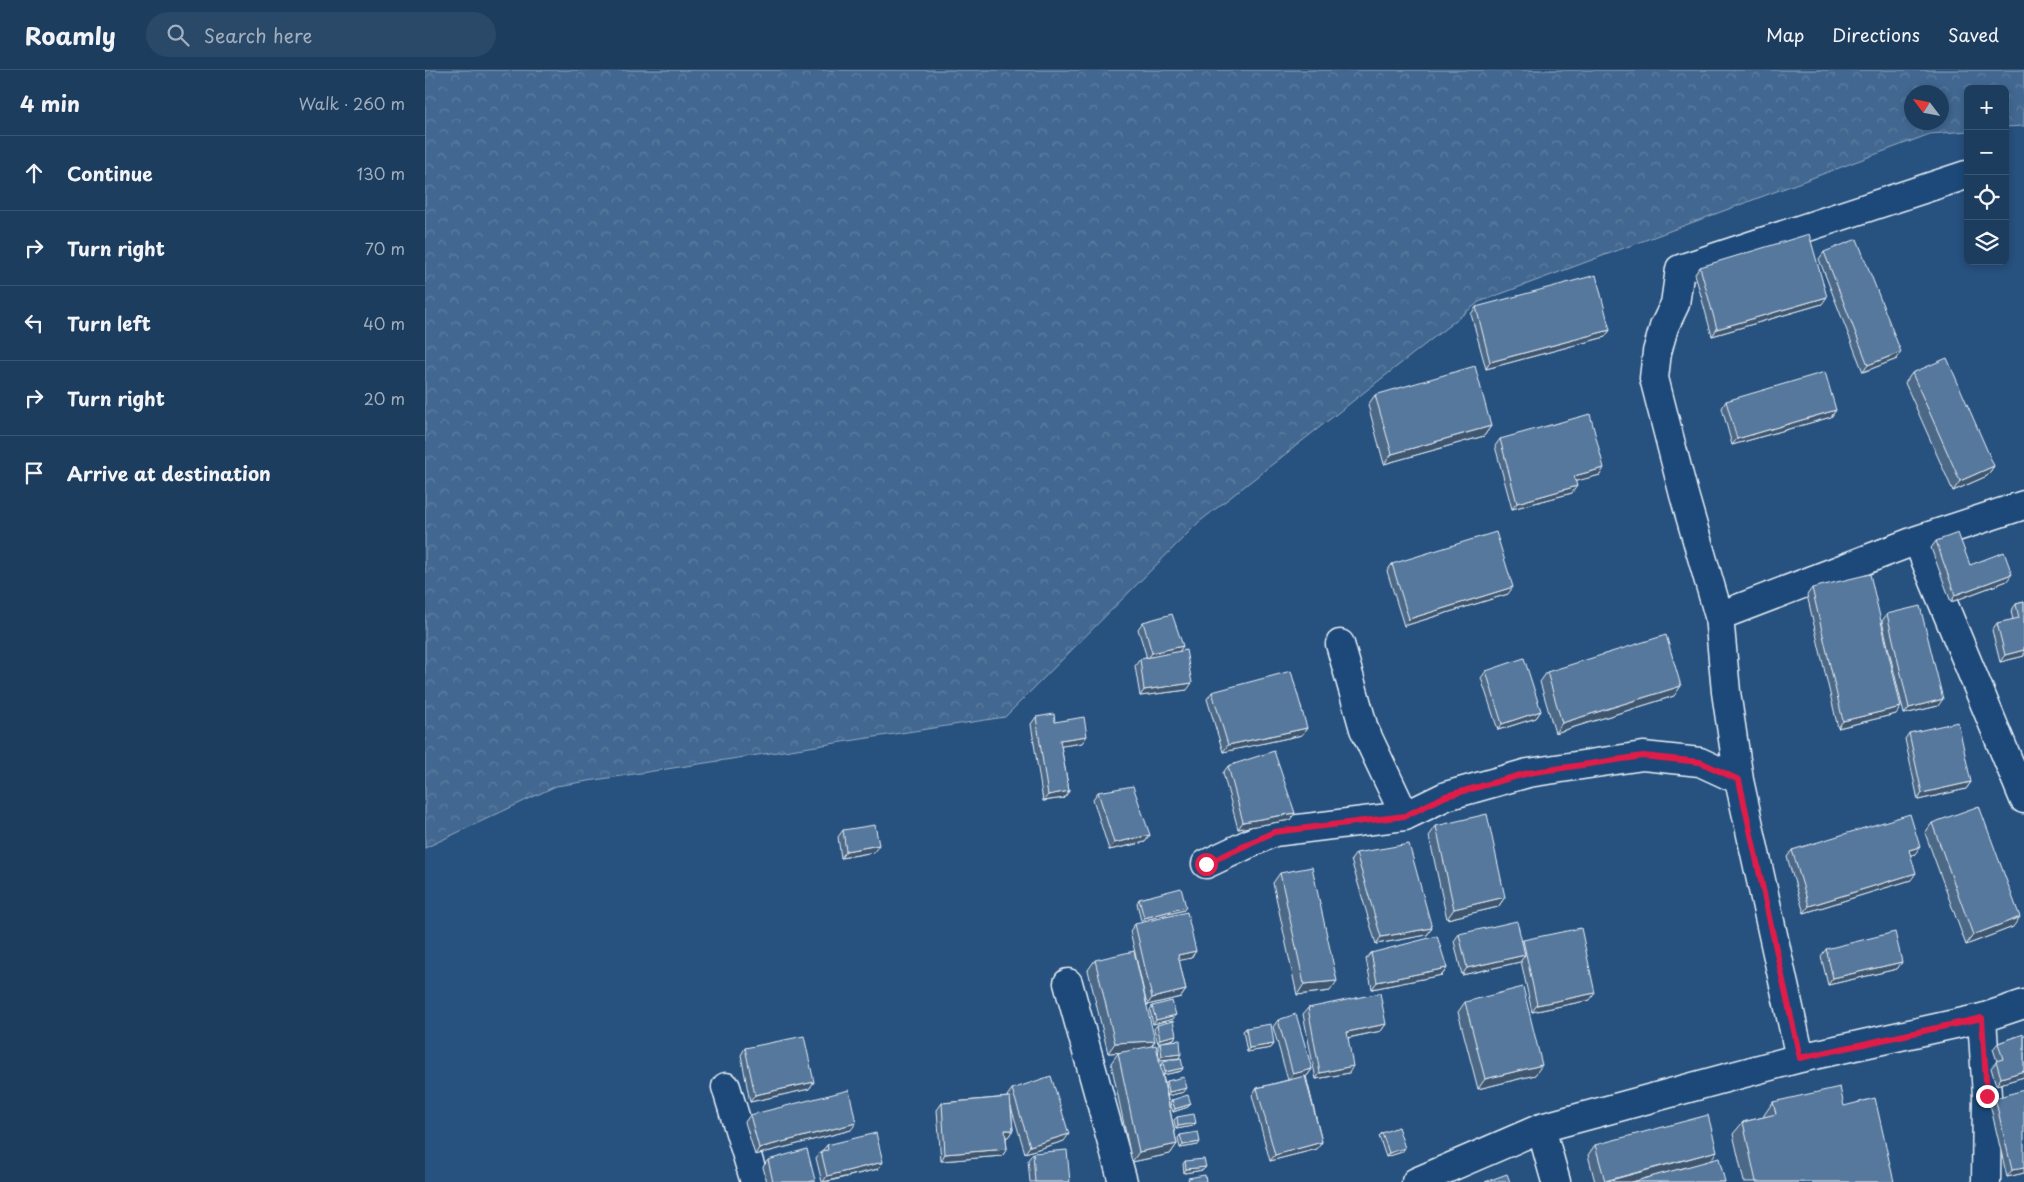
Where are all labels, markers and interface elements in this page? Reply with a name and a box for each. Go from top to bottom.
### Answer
search box [146,12,496,57]
text: Roamly [25,17,116,53]
icon: search [164,21,192,49]
text: Search here [204,21,312,49]
text: Map [1766,21,1804,48]
text: Directions [1832,21,1920,48]
text: Saved [1948,21,1999,48]
north arrow [1904,85,1949,130]
map controls [1964,85,2009,265]
button: + [1964,85,2009,130]
text: 4 min [20,87,80,119]
text: Walk · 260 m [299,91,405,115]
button: − [1964,130,2009,175]
icon: ahead [20,159,48,187]
text: Continue [67,159,153,187]
text: 130 m [357,161,405,185]
button: locate [1964,175,2009,220]
button: layers [1964,220,2009,265]
icon: right [20,234,48,262]
text: Turn right [67,234,165,262]
text: 70 m [365,236,405,260]
icon: left [20,309,48,337]
text: Turn left [67,309,151,337]
text: 40 m [363,311,405,335]
icon: right [20,384,48,412]
text: Turn right [67,384,165,412]
text: 20 m [364,386,405,410]
icon: arrive [20,459,48,487]
text: Arrive at destination [67,459,271,487]
route start [1195,853,1218,876]
route end [1976,1085,1999,1108]

